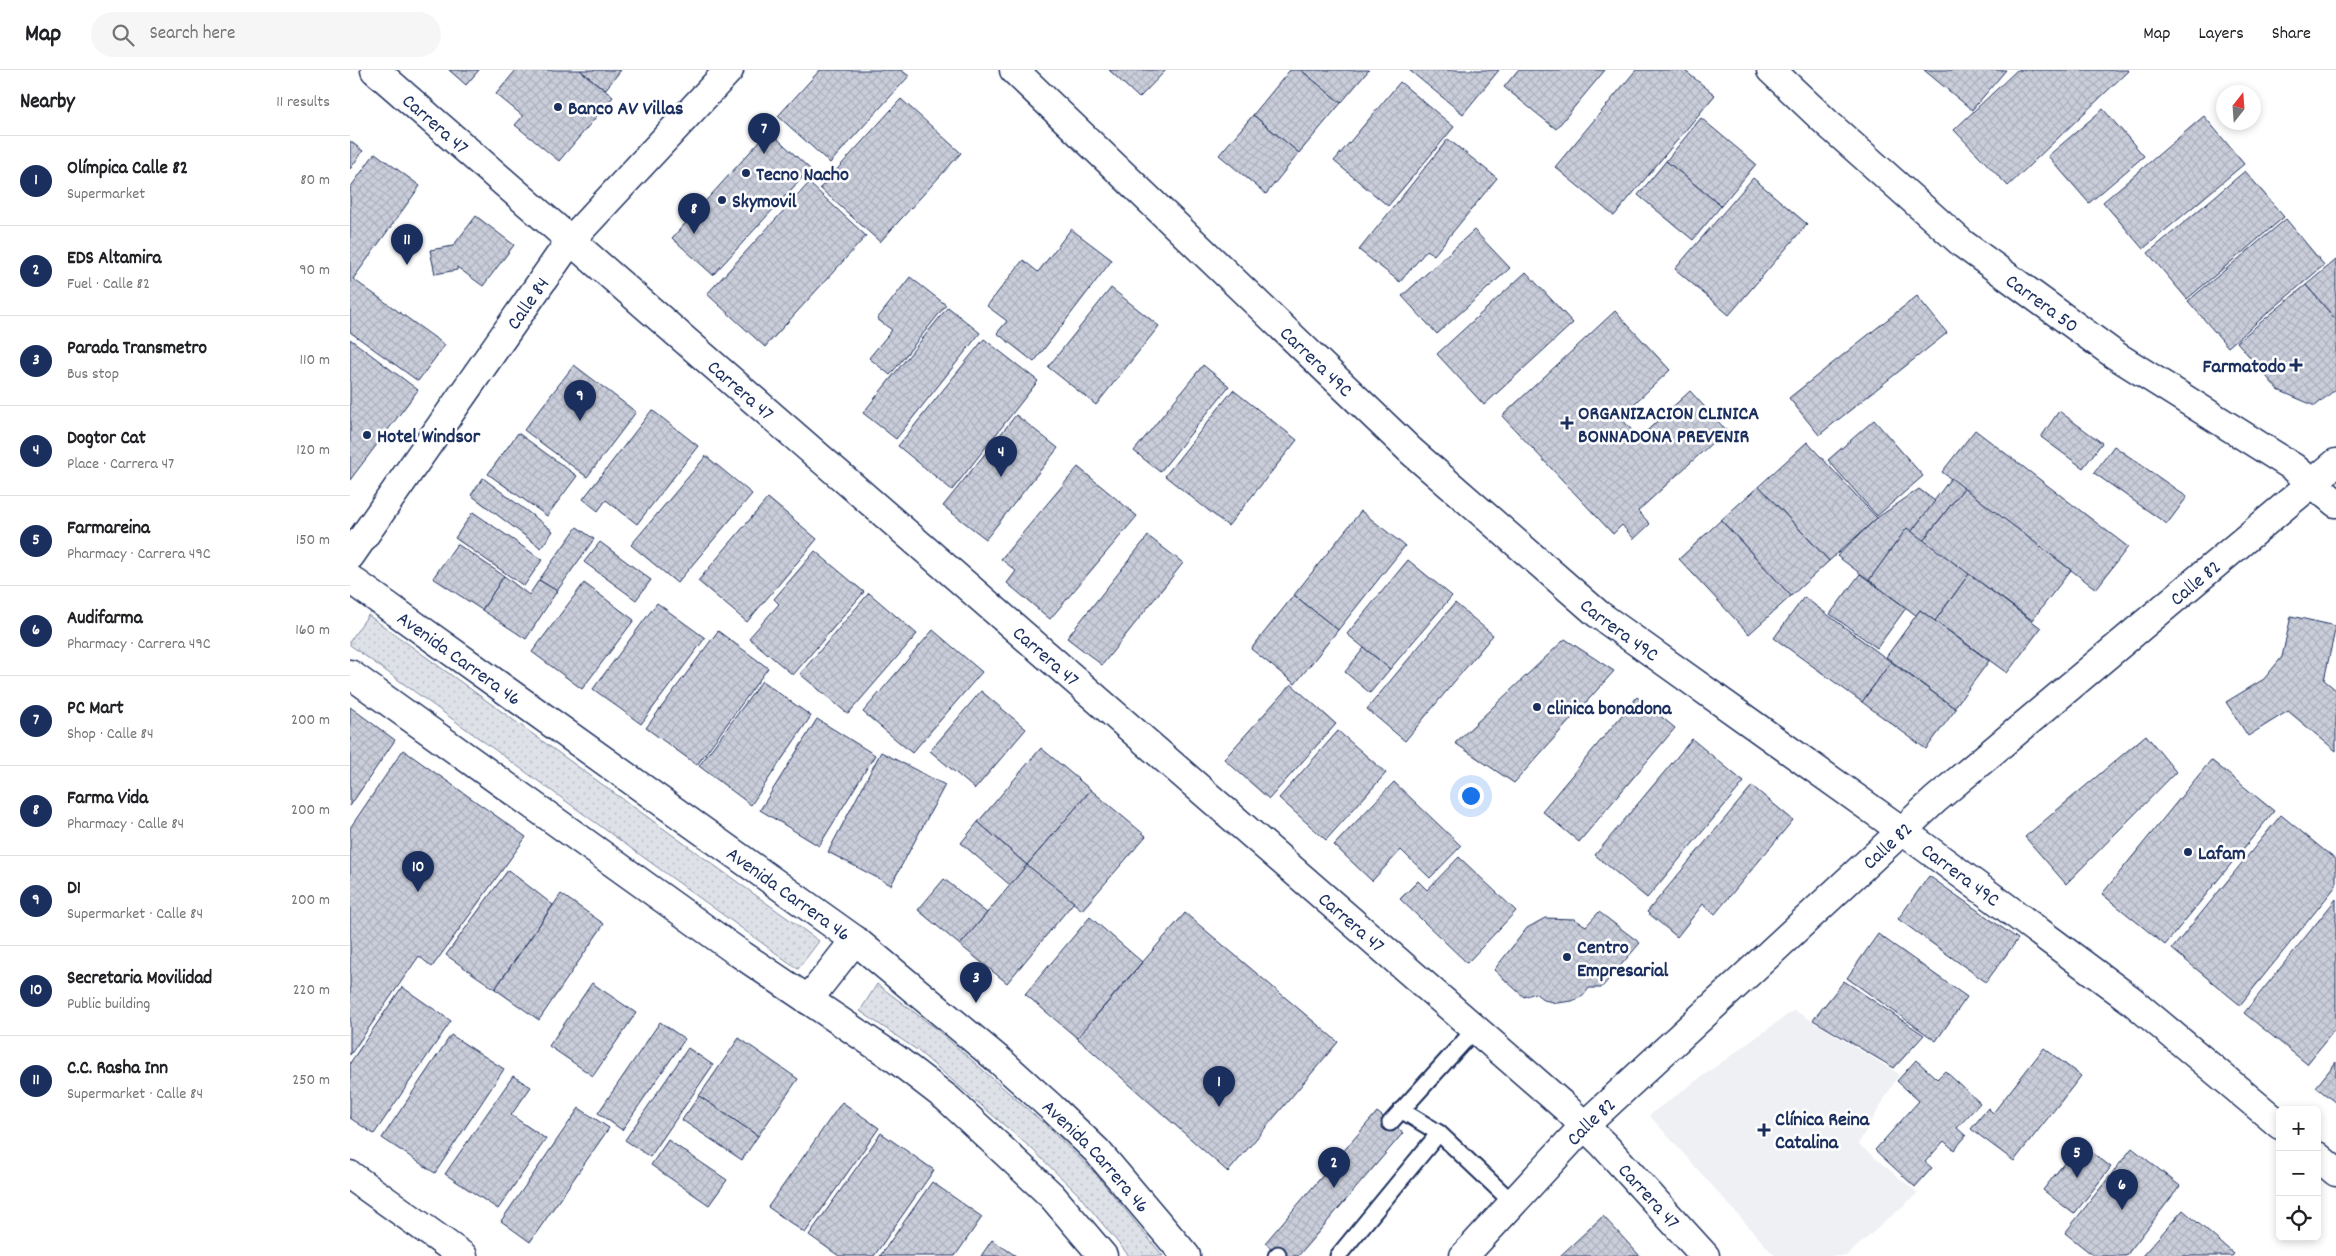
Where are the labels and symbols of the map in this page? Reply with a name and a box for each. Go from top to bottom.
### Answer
north arrow [2216,85,2261,130]
street label: Carrera 47 [395,89,474,162]
place label: Banco AV Villas [568,96,683,124]
marker: Banco AV Villas [552,101,564,113]
pin: 7 [748,113,780,154]
place label: Tecno Nacho [756,162,849,190]
marker: Tecno Nacho [740,167,752,179]
place label: Skymovil [732,189,797,217]
pin: 8 [678,193,710,234]
marker: Skymovil [716,194,728,206]
pin: 11 [391,224,423,265]
street label: Carrera 50 [1999,268,2083,341]
street label: Calle 84 [501,272,558,336]
street label: Carrera 49C [1272,321,1358,405]
place label: Farmatodo [2203,354,2286,382]
street label: Carrera 47 [700,355,779,429]
marker: Farmatodo [2290,359,2302,371]
pin: 9 [564,380,596,421]
place label: ORGANIZACION CLINICA BONNADONA PREVENIR [1578,401,1759,452]
marker: ORGANIZACION CLINICA BONNADONA PREVENIR [1560,416,1574,430]
place label: Hotel Windsor [377,424,481,452]
marker: Hotel Windsor [361,429,373,441]
pin: 4 [985,436,1017,477]
street label: Calle 82 [2165,554,2228,614]
street label: Carrera 49C [1572,593,1664,670]
street label: Avenida Carrera 46 [390,606,526,714]
street label: Carrera 47 [1005,621,1084,695]
place label: clinica bonadona [1547,696,1672,724]
marker: clinica bonadona [1531,701,1543,713]
your location [1458,783,1484,809]
street label: Calle 82 [1858,817,1920,877]
street label: Carrera 49C [1914,838,2005,915]
street label: Avenida Carrera 46 [720,841,855,950]
place label: Lafam [2198,841,2246,869]
marker: Lafam [2182,846,2194,858]
pin: 10 [402,851,434,892]
street label: Carrera 47 [1311,887,1390,961]
place label: Centro Empresarial [1577,935,1669,986]
marker: Centro Empresarial [1561,951,1573,963]
pin: 3 [960,962,992,1003]
pin: 1 [1203,1066,1235,1107]
street label: Calle 82 [1561,1092,1623,1153]
street label: Avenida Carrera 46 [1035,1094,1155,1220]
place label: Clínica Reina Catalina [1775,1107,1870,1158]
marker: Clínica Reina Catalina [1757,1123,1771,1137]
pin: 5 [2061,1137,2093,1178]
pin: 2 [1318,1147,1350,1188]
street label: Carrera 47 [1610,1158,1685,1237]
pin: 6 [2106,1169,2138,1210]

